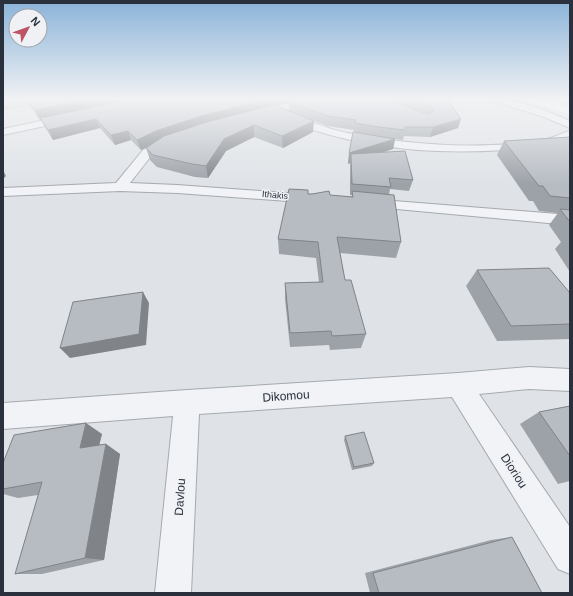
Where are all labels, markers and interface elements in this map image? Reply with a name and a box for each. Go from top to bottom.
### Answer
north arrow [8,8,48,48]
text: N [28,15,43,28]
street label: Ithakis [262,189,289,201]
street label: Dikomou [262,387,310,405]
street label: Dioriou [498,451,530,491]
street label: Davlou [172,478,188,516]

